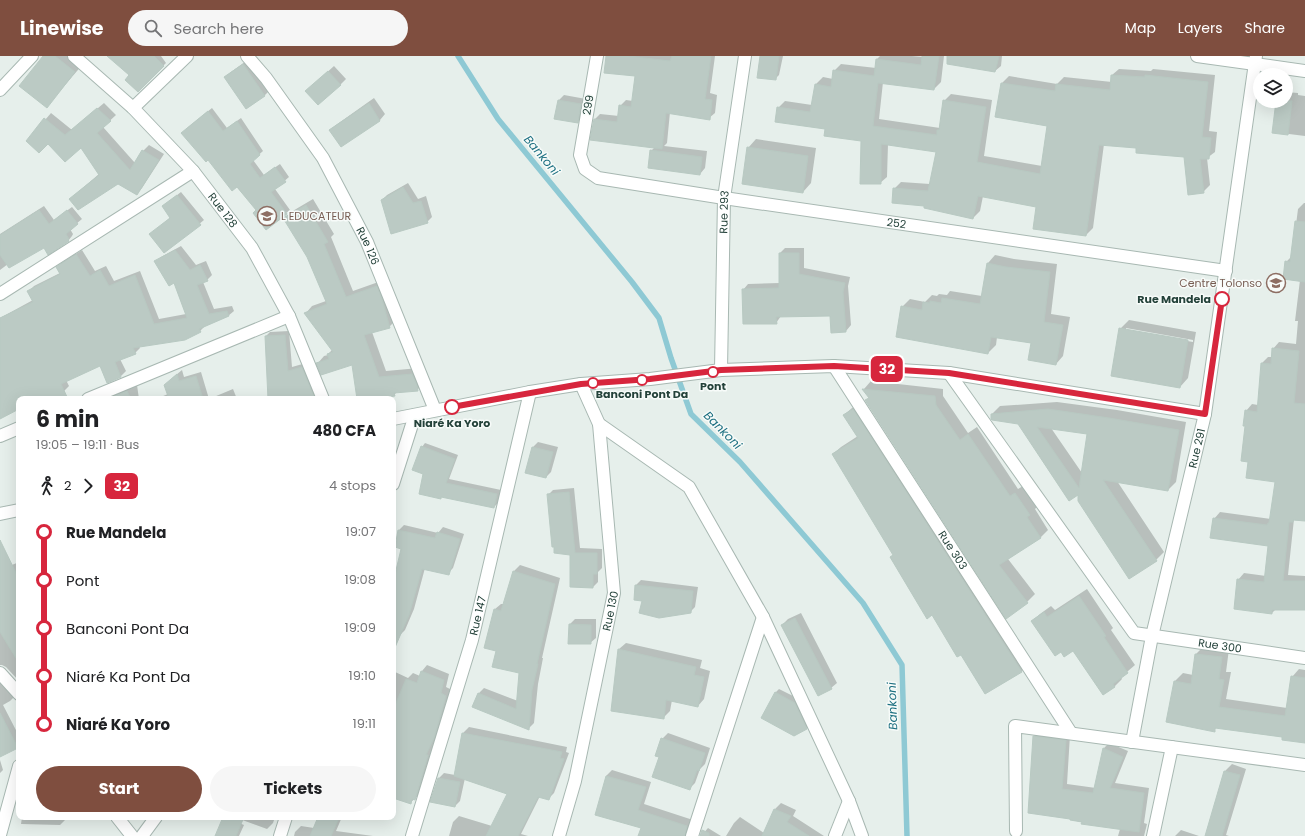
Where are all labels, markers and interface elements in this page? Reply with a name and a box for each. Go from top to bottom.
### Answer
search box [128,10,408,46]
text: Linewise [20,15,104,42]
icon: search [142,17,164,39]
text: Search here [174,18,264,39]
text: Map [1125,18,1156,38]
text: Layers [1178,18,1222,38]
text: Share [1244,18,1285,38]
map controls [1253,68,1293,108]
button: layers [1253,68,1293,108]
street label: 299 [579,94,597,116]
water label: Bankoni [520,131,564,180]
street label: Rue 128 [204,189,242,231]
street label: Rue 293 [715,189,733,234]
school or university icon: L EDUCATEUR [256,205,278,227]
place label: L EDUCATEUR [281,208,351,224]
street label: 252 [886,214,907,232]
street label: Rue 126 [352,224,383,267]
school or university icon: Centre Tolonso [1265,272,1287,294]
place label: Centre Tolonso [1179,275,1262,291]
place label: Rue Mandela [1137,291,1211,307]
marker: Rue Mandela [1214,291,1230,307]
line badge: 32 [869,356,905,382]
text: 32 [879,359,895,379]
marker: Pont [707,366,719,378]
marker: Banconi Pont Da [636,374,648,386]
unlabelled marker [587,377,599,389]
place label: Pont [700,378,726,394]
place label: Banconi Pont Da [596,386,688,402]
marker: Niaré Ka Yoro [444,399,460,415]
text: 6 min [36,404,99,435]
water label: Bankoni [700,407,747,454]
place label: Niaré Ka Yoro [414,415,490,431]
text: 480 CFA [312,420,376,441]
street label: Rue 291 [1184,427,1209,470]
text: 19:05 – 19:11 · Bus [36,435,139,454]
icon: walk [36,475,58,497]
icon: forward [77,475,99,497]
text: 2 [64,476,71,495]
text: 32 [113,476,130,496]
text: 4 stops [329,476,376,495]
text: Rue Mandela [66,522,166,543]
text: 19:07 [346,522,376,541]
street label: Rue 303 [934,527,971,573]
text: Pont [66,570,99,591]
text: 19:08 [345,570,376,589]
street label: Rue 130 [598,589,622,632]
street label: Rue 147 [465,594,490,637]
text: Banconi Pont Da [66,618,189,639]
text: 19:09 [345,618,376,637]
street label: Rue 300 [1197,634,1243,657]
text: Niaré Ka Pont Da [66,666,191,687]
text: 19:10 [349,666,376,685]
water label: Bankoni [883,681,901,730]
text: Niaré Ka Yoro [66,714,170,735]
text: 19:11 [353,714,376,733]
button: Start [36,766,202,812]
button: Tickets [210,766,376,812]

